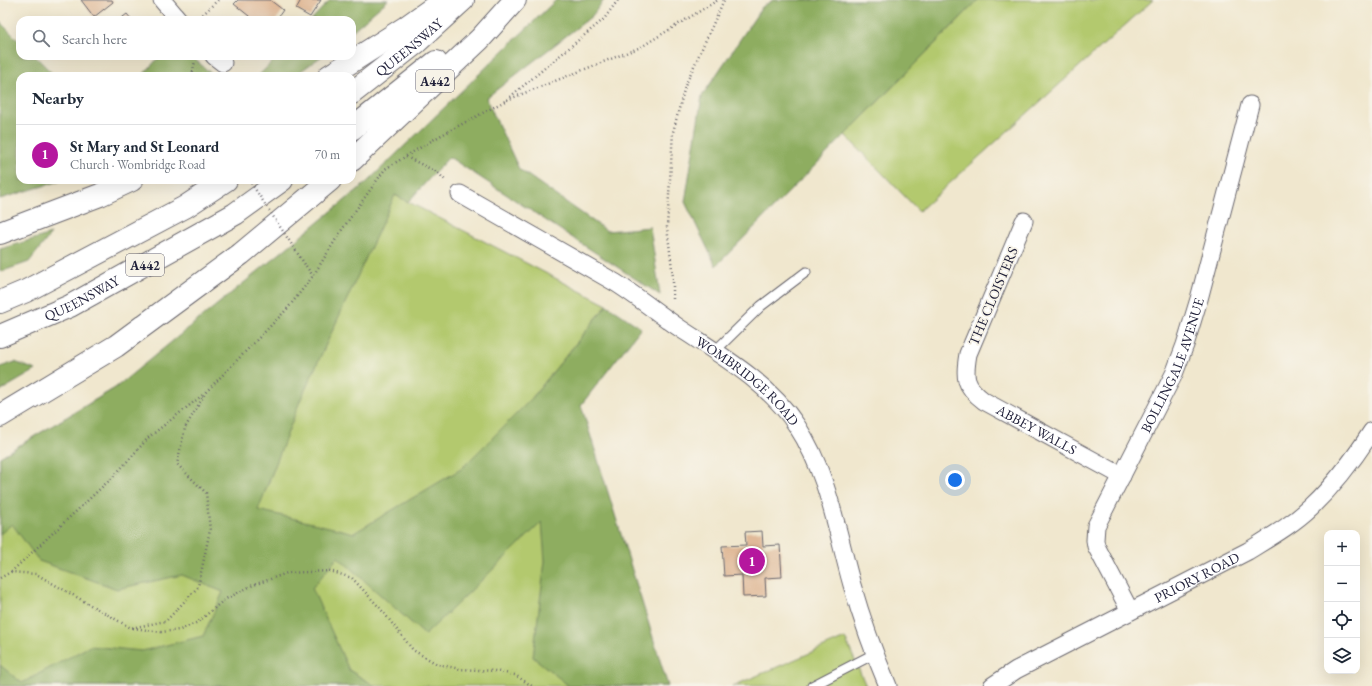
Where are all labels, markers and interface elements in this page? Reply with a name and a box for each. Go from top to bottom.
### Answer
street label: QUEENSWAY [372,14,447,80]
search box [16,16,356,60]
icon: search [30,27,52,49]
text: Search here [62,29,127,48]
road number: A442 [416,70,454,92]
text: Nearby [32,87,84,109]
text: St Mary and St Leonard [70,137,219,156]
text: 1 [42,146,48,163]
text: 70 m [315,146,340,163]
text: Church · Wombridge Road [70,156,205,173]
street label: THE CLOISTERS [964,244,1022,348]
road number: A442 [126,254,164,276]
street label: QUEENSWAY [41,271,123,325]
street label: BOLLINGALE AVENUE [1137,296,1208,435]
street label: WOMBRIDGE ROAD [692,332,803,430]
street label: ABBEY WALLS [993,400,1080,459]
your location [945,470,965,490]
map controls [1324,530,1360,674]
button: + [1324,530,1360,566]
pin: 1 [739,546,765,576]
street label: PRIORY ROAD [1151,548,1243,607]
button: − [1324,566,1360,602]
button: locate [1324,602,1360,638]
button: layers [1324,638,1360,674]

